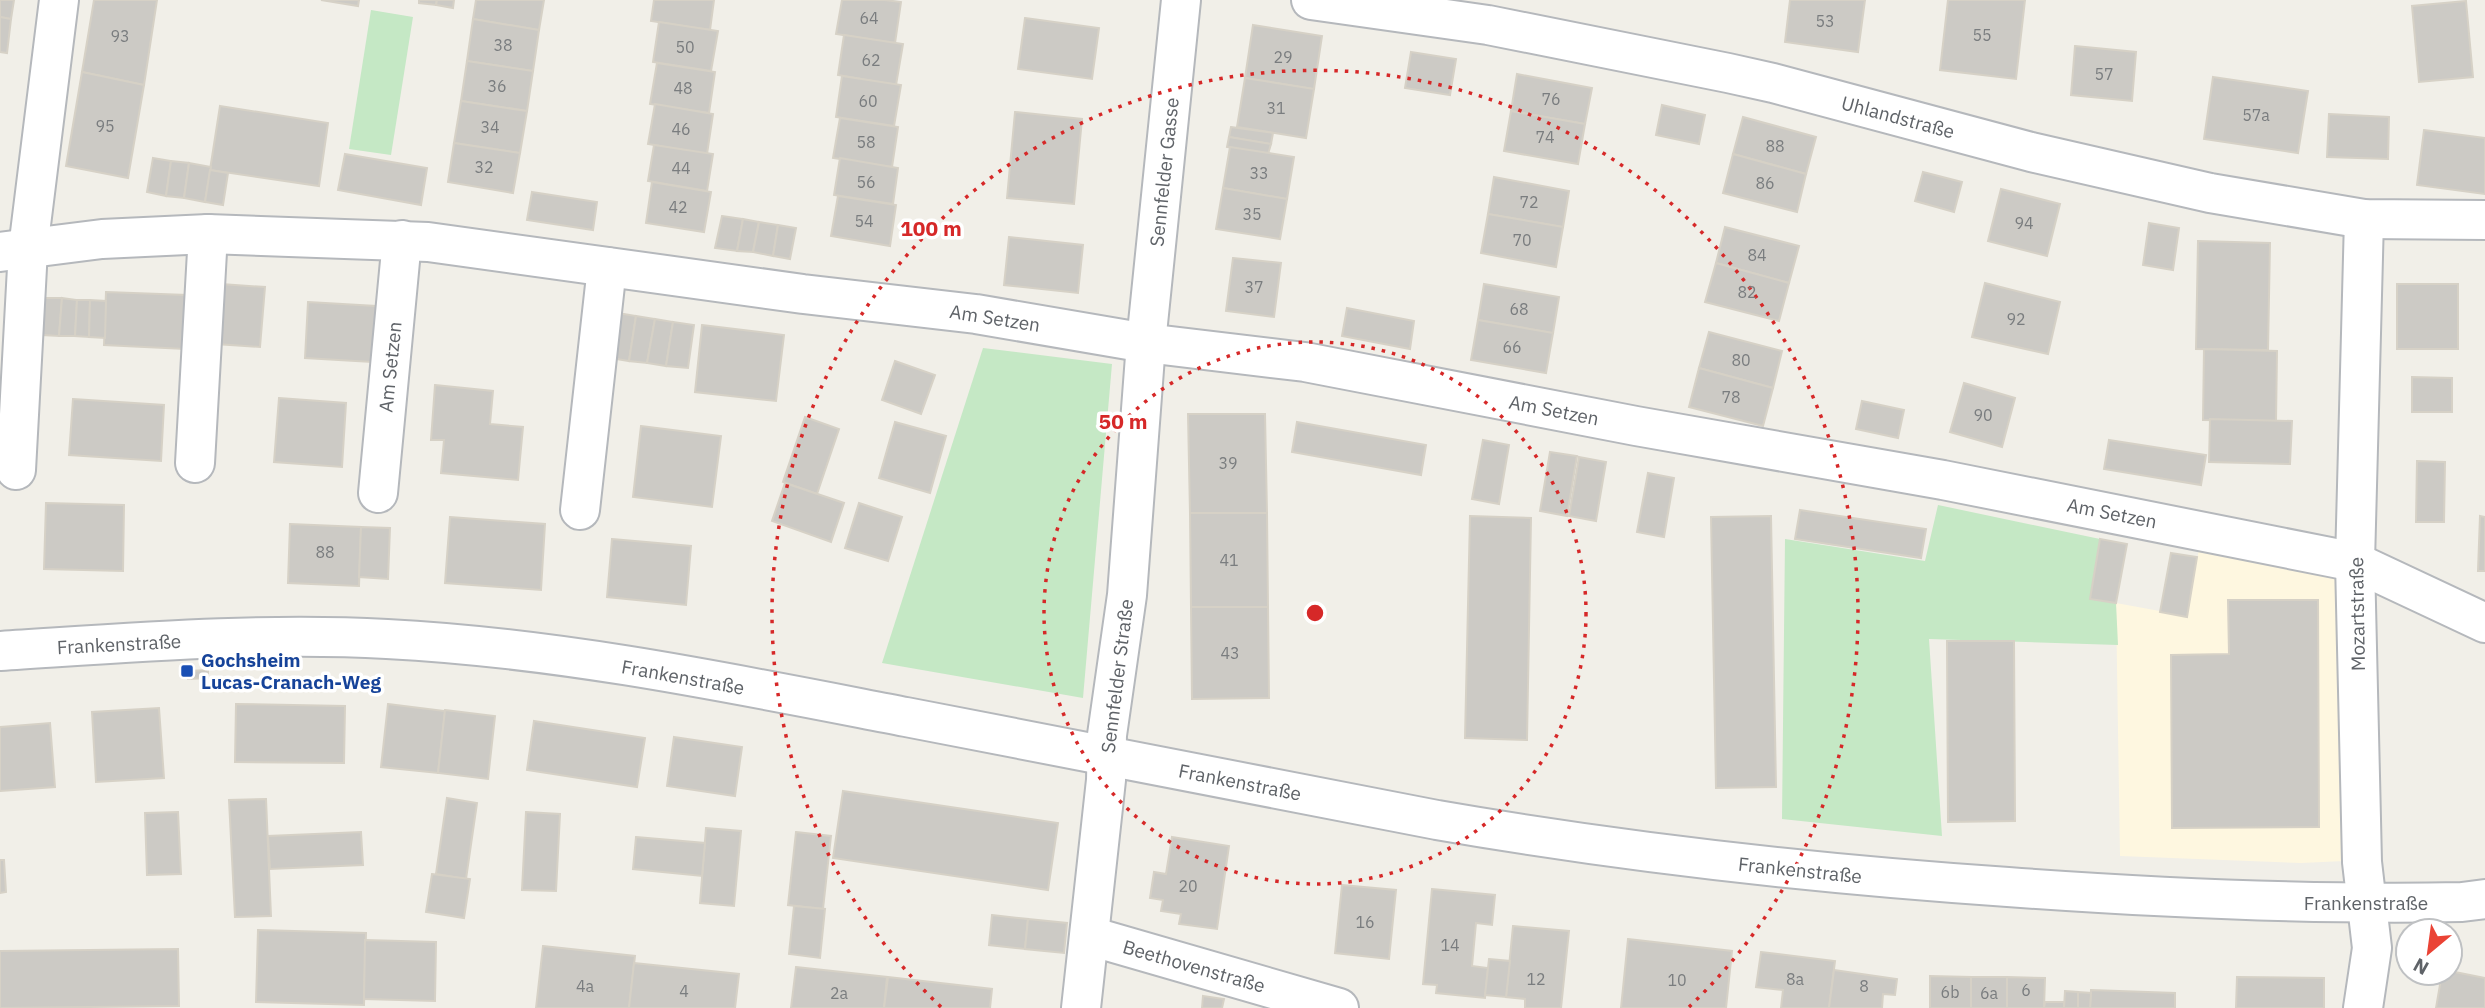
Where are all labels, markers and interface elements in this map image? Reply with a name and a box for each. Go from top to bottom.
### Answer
house number: 64 [859,8,879,28]
house number: 53 [1815,11,1835,31]
house number: 55 [1972,25,1992,45]
house number: 93 [110,26,130,46]
house number: 38 [493,35,513,55]
house number: 50 [675,37,695,57]
house number: 29 [1273,47,1293,67]
house number: 62 [861,50,881,70]
house number: 57 [2094,64,2114,84]
house number: 36 [487,76,507,96]
house number: 48 [673,78,693,98]
house number: 76 [1541,89,1561,109]
street label: Uhlandstraße [1839,90,1957,144]
house number: 60 [858,91,878,111]
street label: Sennfelder Gasse [1144,96,1184,248]
house number: 31 [1266,98,1286,118]
house number: 57a [2242,105,2270,125]
house number: 95 [95,116,115,136]
house number: 34 [480,117,500,137]
house number: 46 [671,119,691,139]
house number: 74 [1535,127,1555,147]
house number: 58 [856,132,876,152]
house number: 88 [1765,136,1785,156]
house number: 32 [474,157,494,177]
house number: 44 [671,158,691,178]
house number: 33 [1249,163,1269,183]
house number: 56 [856,172,876,192]
house number: 86 [1755,173,1775,193]
house number: 72 [1519,192,1539,212]
house number: 42 [668,197,688,217]
house number: 35 [1242,204,1262,224]
house number: 54 [854,211,874,231]
house number: 94 [2014,213,2034,233]
text: 100 m [900,214,962,242]
house number: 70 [1512,230,1532,250]
house number: 84 [1747,245,1767,265]
house number: 37 [1244,277,1264,297]
house number: 82 [1737,282,1757,302]
street label: Am Setzen [948,299,1042,337]
house number: 68 [1509,299,1529,319]
house number: 92 [2006,309,2026,329]
street label: Am Setzen [373,320,407,414]
house number: 66 [1502,337,1522,357]
house number: 80 [1731,350,1751,370]
house number: 78 [1721,387,1741,407]
street label: Am Setzen [1507,390,1601,430]
house number: 90 [1973,405,1993,425]
text: 50 m [1099,407,1147,435]
house number: 39 [1218,453,1238,473]
street label: Am Setzen [2065,493,2159,533]
house number: 88 [315,542,335,562]
house number: 41 [1219,550,1239,570]
street label: Mozartstraße [2344,557,2370,671]
street label: Sennfelder Straße [1096,598,1138,754]
centre of rings [1303,601,1327,625]
street label: Frankenstraße [56,629,182,659]
house number: 43 [1220,643,1240,663]
place label: Gochsheim Lucas-Cranach-Weg [201,648,381,694]
street label: Frankenstraße [620,654,746,700]
marker: Gochsheim Lucas-Cranach-Weg [179,663,195,679]
street label: Frankenstraße [1177,758,1303,806]
street label: Frankenstraße [1737,852,1863,888]
house number: 20 [1178,876,1198,896]
street label: Frankenstraße [2304,891,2428,915]
house number: 16 [1355,912,1375,932]
north arrow [2394,917,2464,987]
street label: Beethovenstraße [1120,934,1268,998]
house number: 14 [1440,935,1460,955]
text: N [2409,953,2433,981]
house number: 12 [1526,969,1546,989]
house number: 8a [1786,969,1805,989]
house number: 10 [1667,970,1687,990]
house number: 4a [576,976,595,996]
house number: 8 [1859,976,1869,996]
house number: 6 [2021,980,2031,1000]
house number: 4 [679,981,689,1001]
house number: 6b [1941,982,1959,1002]
house number: 2a [830,983,849,1003]
house number: 6a [1980,983,1999,1003]

